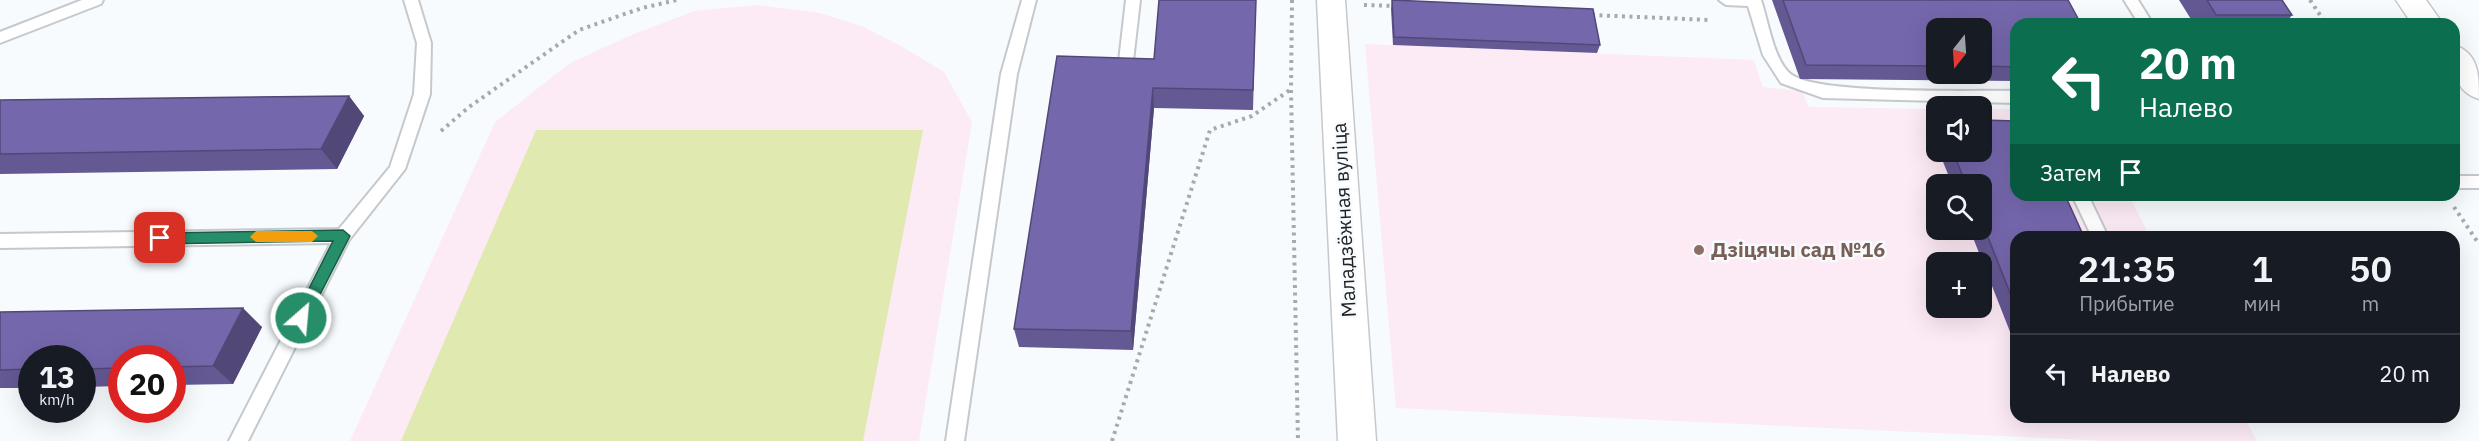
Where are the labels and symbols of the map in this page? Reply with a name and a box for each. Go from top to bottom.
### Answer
north arrow [1926,18,1992,84]
street label: Маладзёжная вуліца [1325,122,1362,318]
pin [134,212,185,263]
place label: Дзіцячы сад №16 [1711,236,1885,263]
marker: Дзіцячы сад №16 [1692,243,1706,257]
position arrow [269,286,333,350]
speed limit sign: 20 [108,345,186,423]

